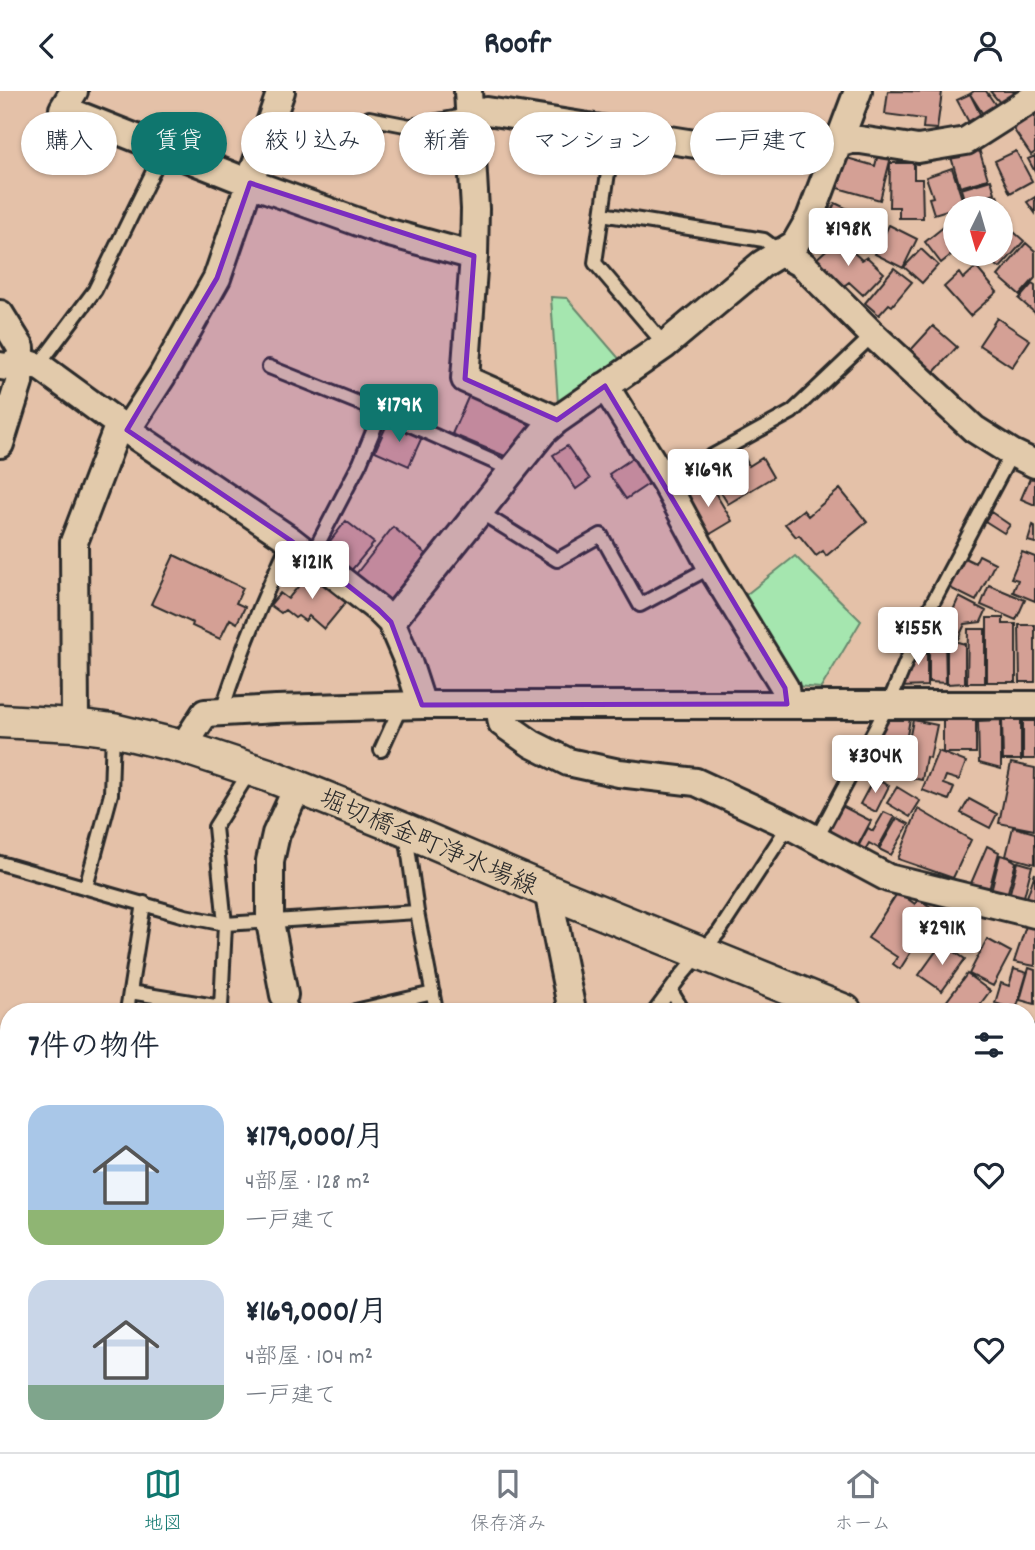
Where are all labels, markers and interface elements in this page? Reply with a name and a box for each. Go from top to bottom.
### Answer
text: Roofr [484,23,551,69]
icon: back [28,27,66,65]
icon: person [969,27,1007,65]
chip: 購入 [21,112,117,175]
chip: 賃貸 [131,112,227,175]
chip: 絞り込み [241,112,385,175]
chip: 新着 [399,112,495,175]
chip: マンション [509,112,676,175]
chip: 一戸建て [690,112,834,175]
north arrow [943,196,1013,266]
map controls [943,196,1013,266]
pin: ¥198K [799,209,897,268]
text: ¥198K [825,214,871,247]
pin: ¥179K [350,385,448,444]
text: ¥179K [376,390,422,423]
pin: ¥169K [659,449,757,509]
text: ¥169K [684,455,732,488]
pin: ¥121K [263,541,361,601]
text: ¥121K [291,547,333,580]
pin: ¥155K [869,607,967,667]
text: ¥155K [894,613,942,646]
pin: ¥304K [826,735,924,795]
text: ¥304K [848,741,902,774]
street label: 堀切橋金町浄水場線 [313,781,543,907]
pin: ¥291K [893,907,991,967]
text: ¥291K [918,913,966,946]
icon: filters [970,1026,1008,1064]
text: 7件の物件 [28,1028,160,1071]
text: ¥179,000/月 [245,1118,385,1161]
icon: home [84,1133,168,1217]
icon: heart [970,1156,1008,1194]
text: 4部屋 · 128 m² [245,1167,370,1200]
text: 一戸建て [245,1206,337,1239]
text: ¥169,000/月 [245,1293,388,1336]
icon: home [84,1308,168,1392]
icon: heart [970,1331,1008,1369]
text: 4部屋 · 104 m² [245,1342,373,1375]
text: 一戸建て [245,1381,337,1414]
tab: 地図 [144,1465,182,1539]
tab: 保存済み [470,1465,546,1539]
tab: ホーム [835,1465,891,1539]

